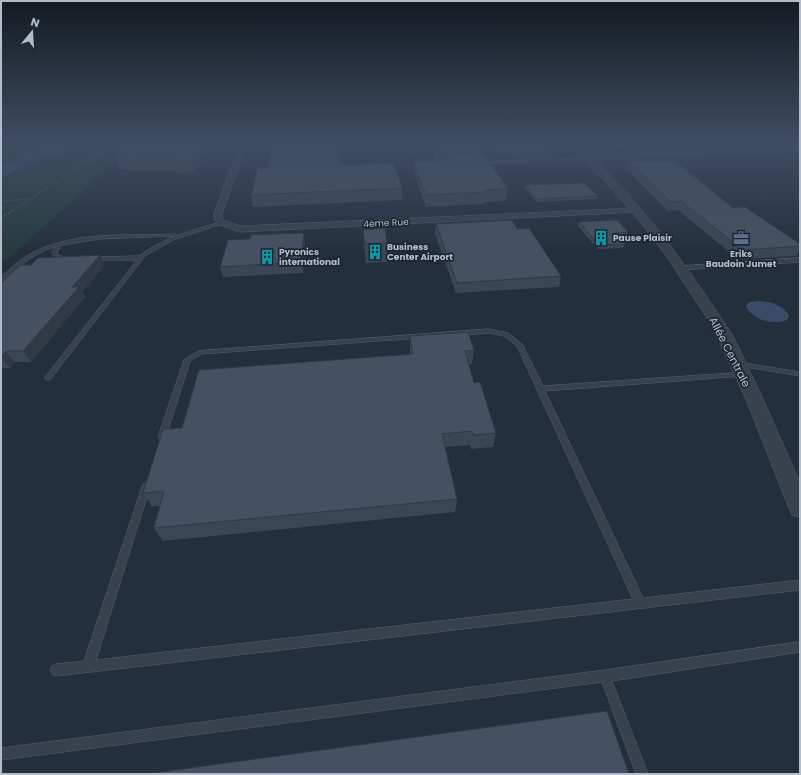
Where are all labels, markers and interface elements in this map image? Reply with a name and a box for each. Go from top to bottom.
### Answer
north arrow [12,12,52,52]
text: N [29,14,42,31]
street label: 4ème Rue [363,216,409,230]
building icon: Pause Plaisir [592,229,610,247]
office icon: Eriks Baudoin Jumet [732,229,750,247]
place label: Pause Plaisir [613,232,672,244]
place label: Business Center Airport [387,241,453,263]
building icon: Business Center Airport [366,243,384,261]
place label: Pyronics international [279,246,340,268]
building icon: Pyronics international [258,248,276,266]
place label: Eriks Baudoin Jumet [706,248,777,270]
street label: Allée Centrale [705,314,755,390]

